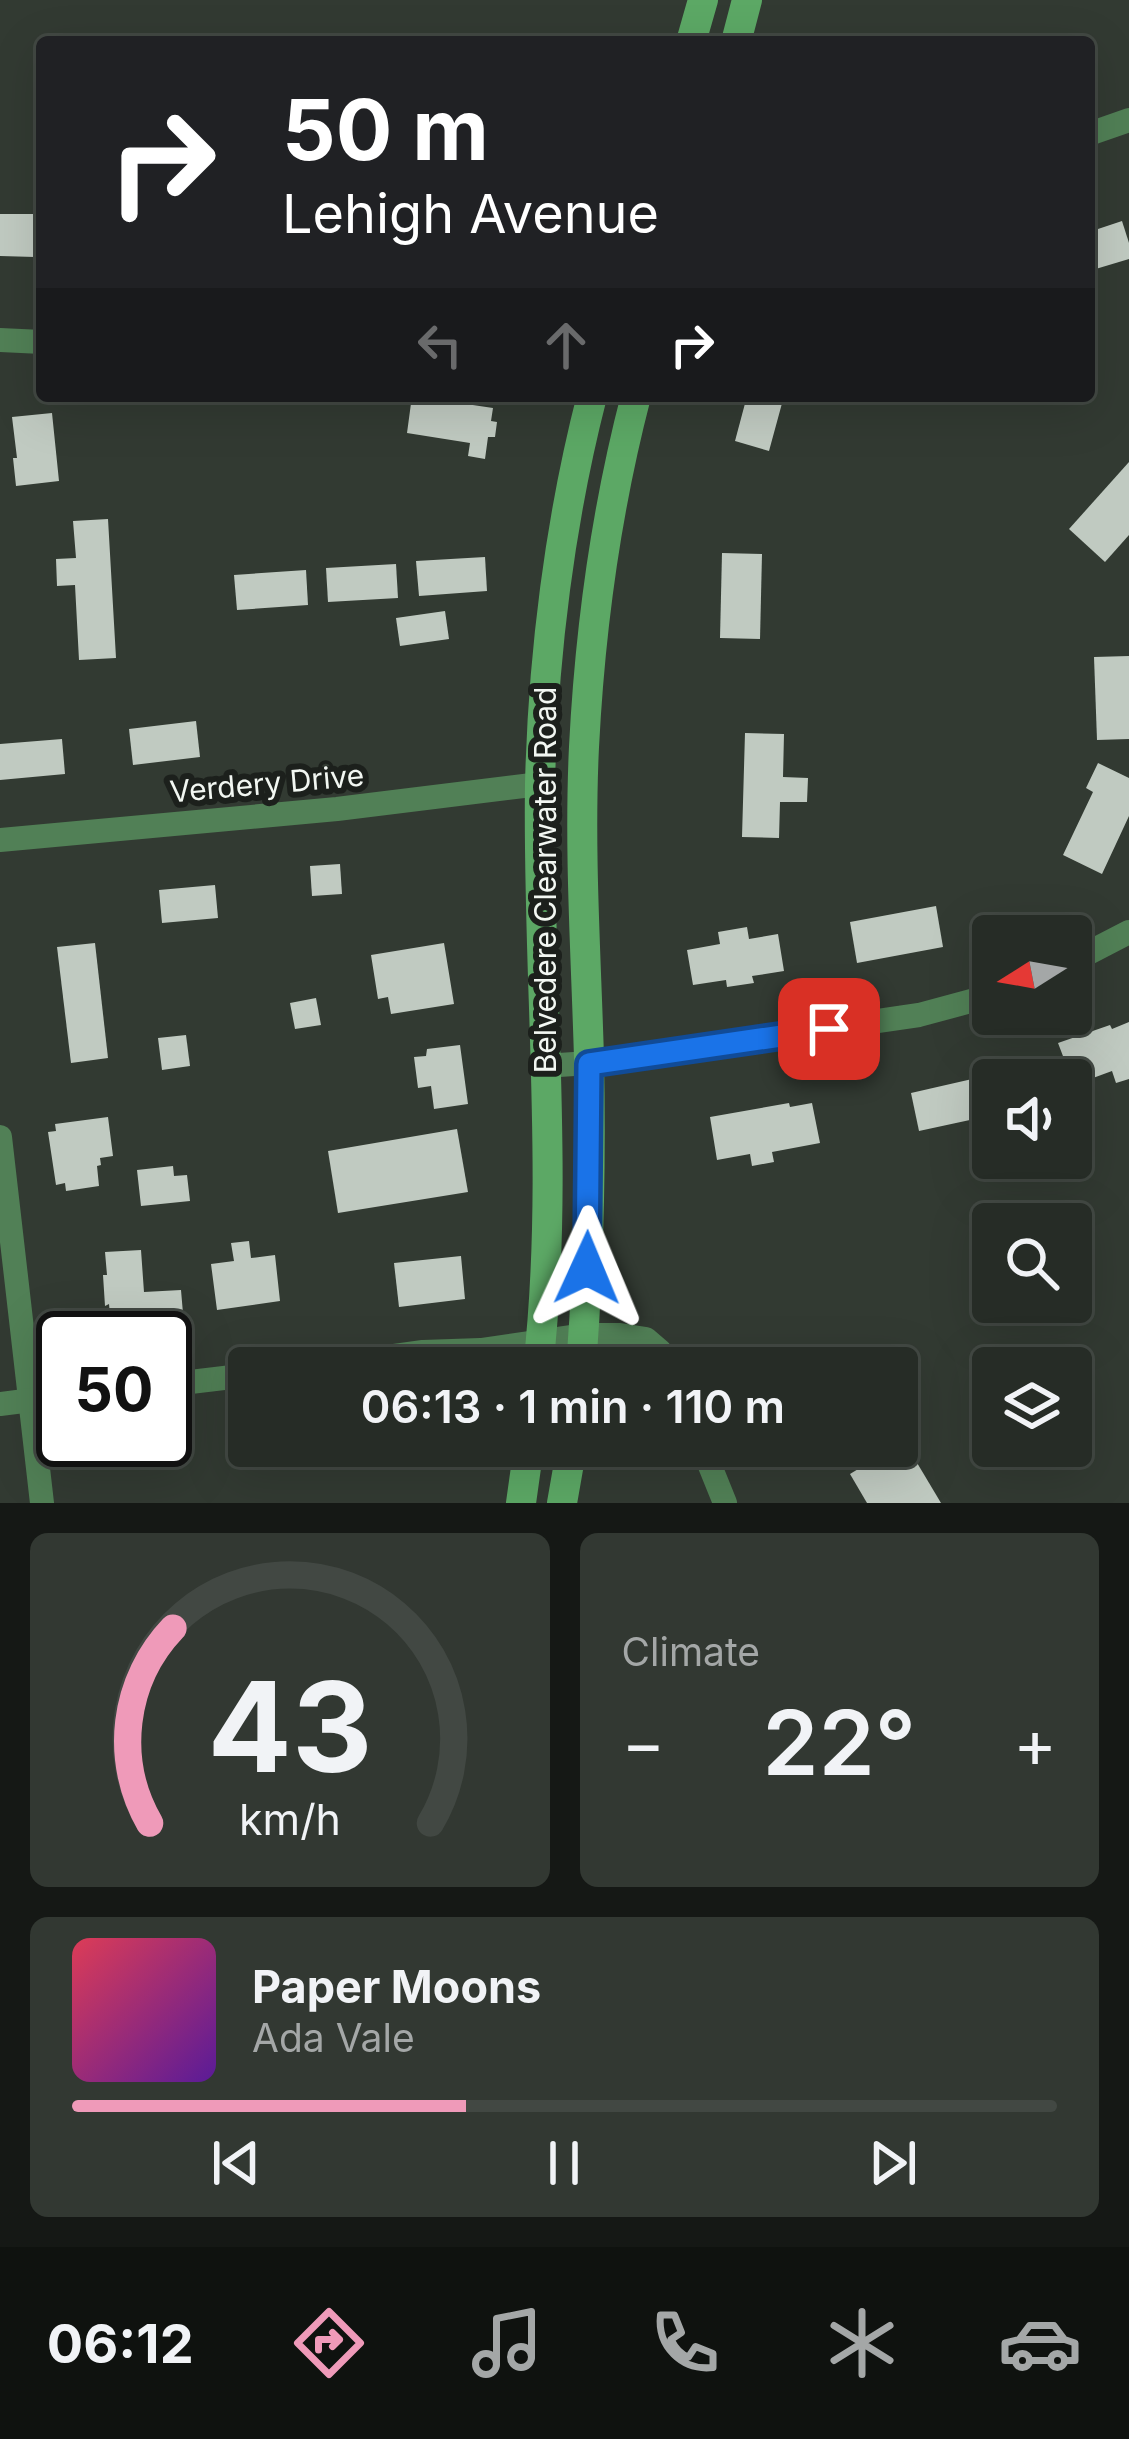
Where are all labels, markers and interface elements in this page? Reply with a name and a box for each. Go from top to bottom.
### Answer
text: 50 m [282,79,489,180]
icon: right [84,84,240,240]
text: Lehigh Avenue [282,181,659,246]
icon: left [407,312,473,378]
icon: ahead [533,312,599,378]
icon: right [659,312,725,378]
street label: Belvedere Clearwater Road [527,687,563,1073]
street label: Verdery Drive [168,757,366,809]
north arrow [972,915,1092,1035]
map controls [972,915,1092,1467]
pin [778,978,880,1080]
icon: arrive [796,996,862,1062]
button: sound [972,1059,1092,1179]
button: search [972,1203,1092,1323]
position arrow [524,1205,650,1331]
speed limit sign: 50 [36,1311,192,1467]
button: layers [972,1347,1092,1467]
text: 06:13 · 1 min · 110 m [361,1379,785,1434]
text: Climate [622,1628,760,1675]
text: 43 [207,1651,372,1802]
text: 22° [763,1688,916,1797]
text: − [622,1703,665,1783]
text: + [1013,1703,1057,1783]
text: km/h [239,1793,341,1845]
text: Paper Moons [252,1959,541,2014]
text: Ada Vale [252,2014,415,2061]
icon: previous [203,2130,269,2196]
icon: pause [531,2130,597,2196]
icon: next [860,2130,926,2196]
icon: directions [287,2301,371,2385]
icon: music [465,2301,549,2385]
icon: phone [643,2301,727,2385]
icon: climate [820,2301,904,2385]
icon: car [998,2301,1082,2385]
text: 06:12 [47,2311,194,2376]

